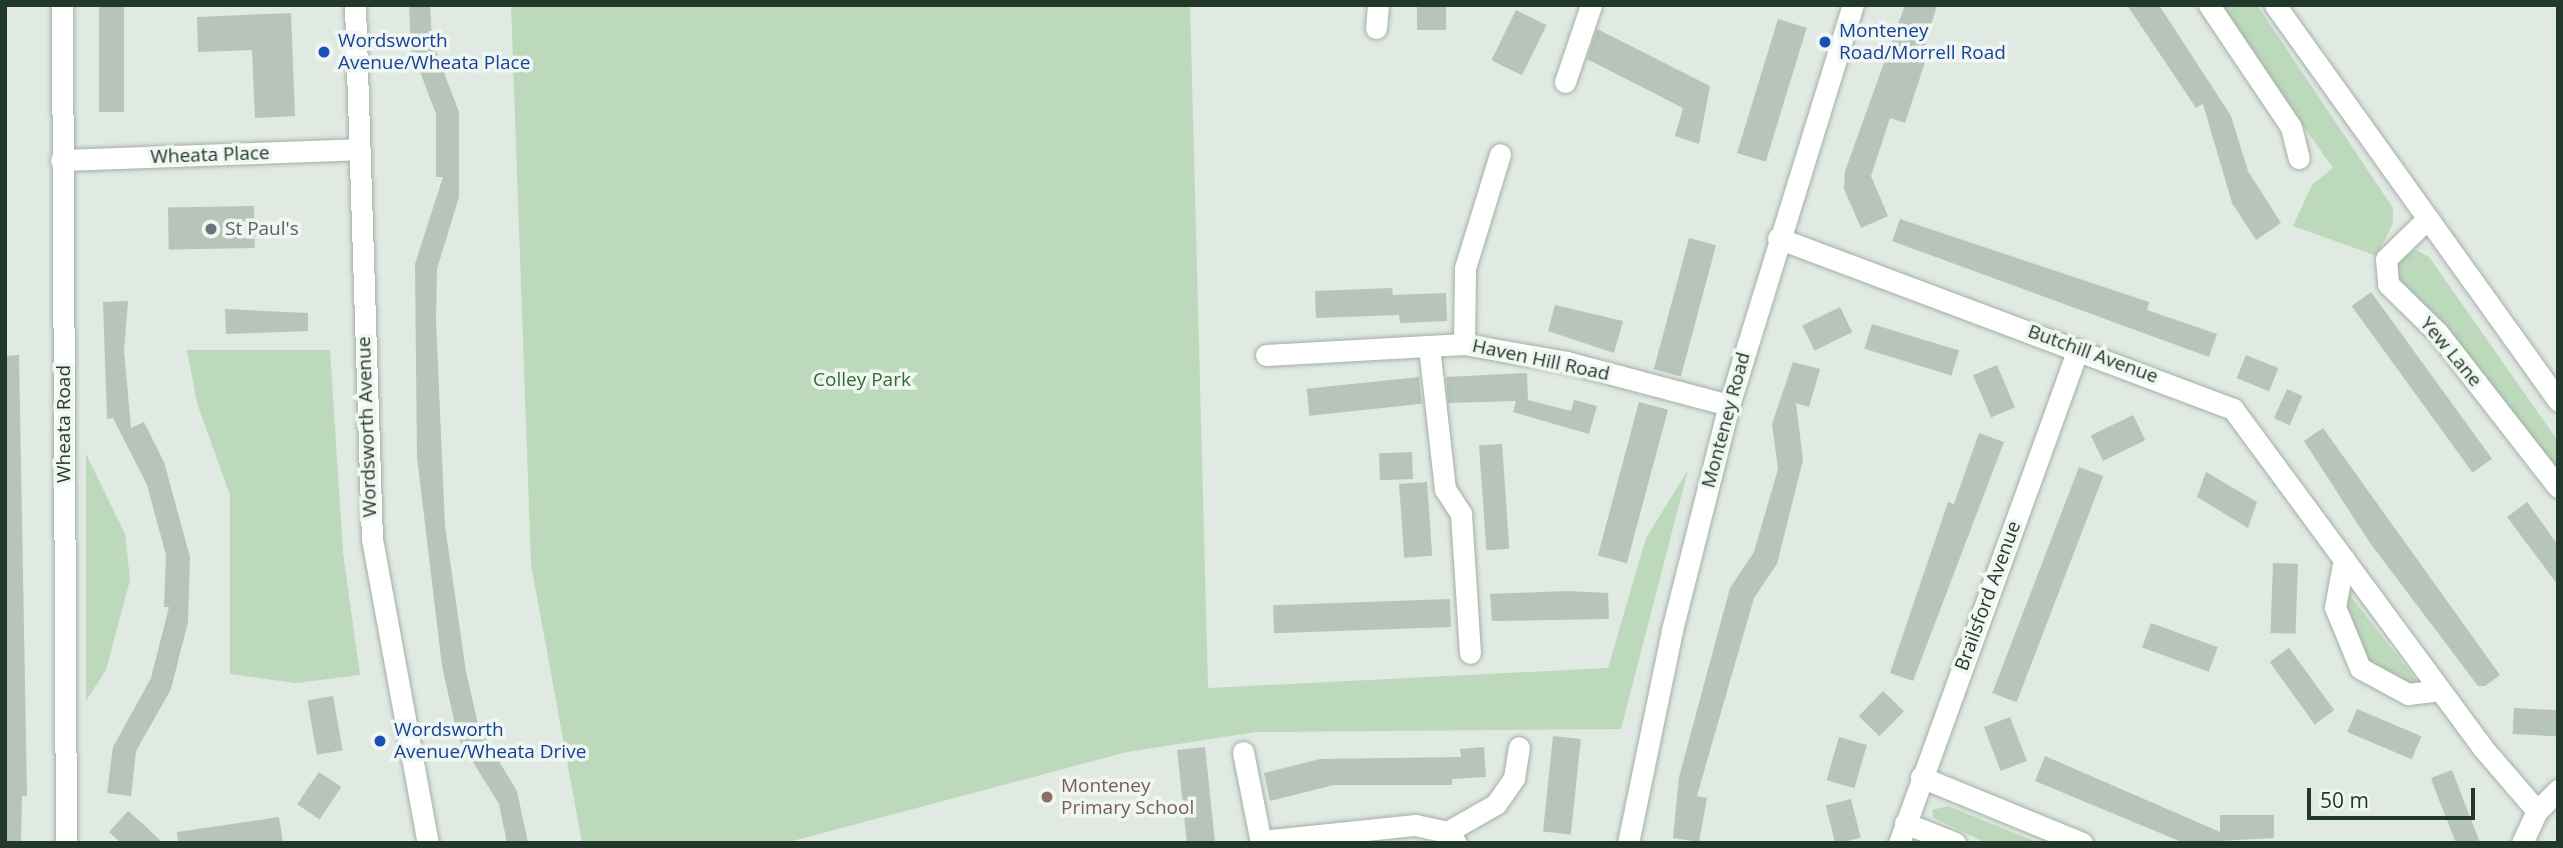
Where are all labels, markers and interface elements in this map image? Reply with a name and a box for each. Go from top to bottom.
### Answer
place label: Monteney Road/Morrell Road [1839,20,2006,64]
place label: Wordsworth Avenue/Wheata Place [338,30,530,74]
marker: Monteney Road/Morrell Road [1817,34,1833,50]
marker: Wordsworth Avenue/Wheata Place [316,44,332,60]
street label: Wheata Place [150,142,270,168]
place label: St Paul's [225,218,299,240]
marker: St Paul's [203,221,219,237]
street label: Yew Lane [2415,313,2487,391]
street label: Butchill Avenue [2025,320,2161,388]
street label: Haven Hill Road [1470,334,1612,386]
street label: Wordsworth Avenue [352,336,382,518]
street label: Monteney Road [1697,350,1755,490]
street label: Wheata Road [53,365,75,483]
park label: Colley Park [813,369,911,391]
street label: Brailsford Avenue [1950,518,2026,674]
place label: Wordsworth Avenue/Wheata Drive [394,719,586,763]
marker: Wordsworth Avenue/Wheata Drive [372,733,388,749]
scale bar [2311,774,2479,818]
place label: Monteney Primary School [1061,775,1194,819]
text: 50 m [2320,786,2369,814]
marker: Monteney Primary School [1039,789,1055,805]

